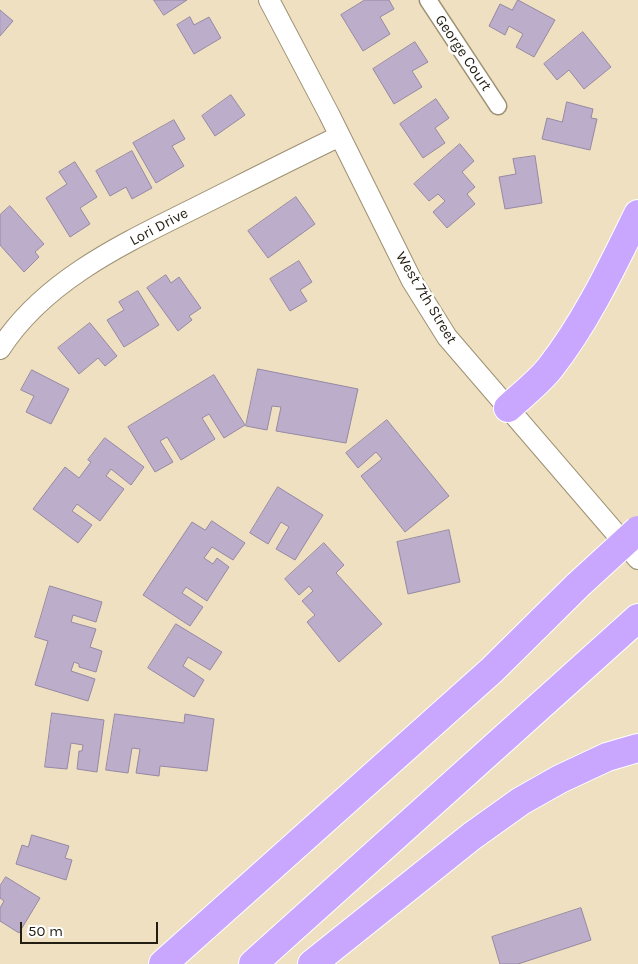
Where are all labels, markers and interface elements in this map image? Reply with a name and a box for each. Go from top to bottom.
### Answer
street label: George Court [431,11,495,95]
street label: Lori Drive [127,204,191,250]
street label: West 7th Street [391,249,461,347]
scale bar [22,912,160,944]
text: 50 m [28,922,63,940]

